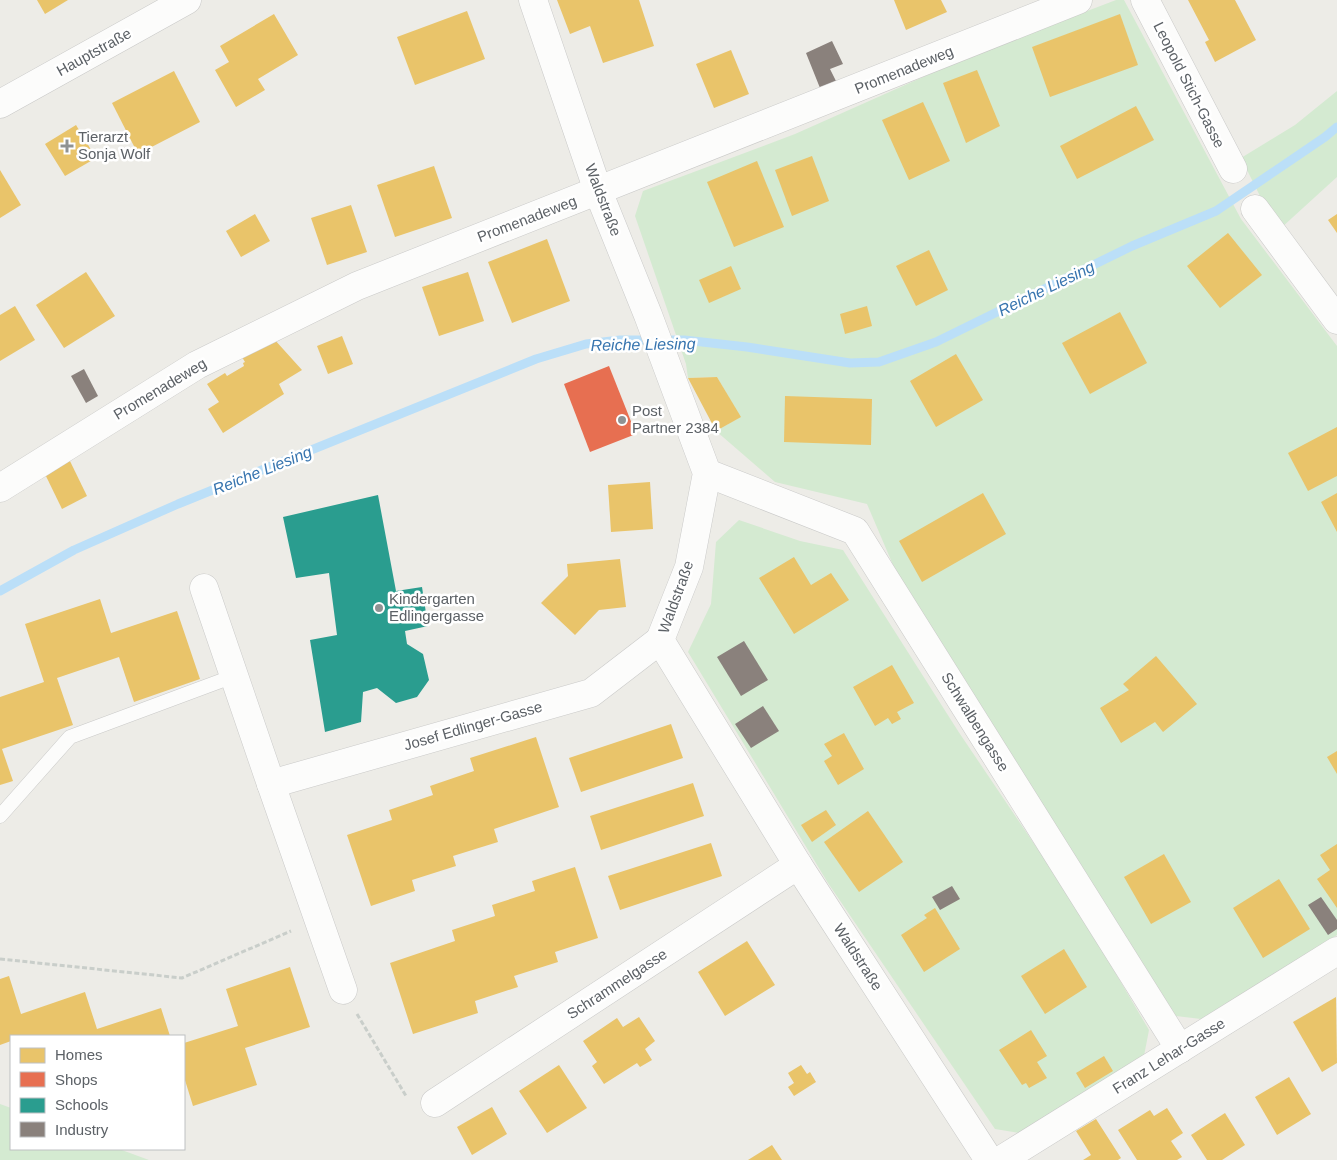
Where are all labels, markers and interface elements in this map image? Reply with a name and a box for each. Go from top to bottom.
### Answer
street label: Leopold Stich-Gasse [1150,19,1229,151]
street label: Hauptstraße [54,24,134,79]
street label: Promenadeweg [852,42,956,97]
place label: Tierarzt Sonja Wolf [78,128,151,162]
marker: Tierarzt Sonja Wolf [60,139,74,153]
street label: Waldstraße [582,161,625,238]
street label: Promenadeweg [475,192,579,245]
water label: Reiche Liesing [995,258,1097,319]
water label: Reiche Liesing [590,335,696,354]
street label: Promenadeweg [110,354,209,423]
place label: Post Partner 2384 [632,402,719,436]
marker: Post Partner 2384 [616,414,628,426]
water label: Reiche Liesing [210,443,314,498]
street label: Waldstraße [655,558,697,636]
place label: Kindergarten Edlingergasse [389,590,484,624]
marker: Kindergarten Edlingergasse [373,602,385,614]
street label: Schwalbengasse [938,669,1013,774]
street label: Josef Edlinger-Gasse [402,698,544,753]
street label: Waldstraße [831,920,886,993]
street label: Schrammelgasse [564,945,670,1022]
street label: Franz Lehar-Gasse [1109,1014,1228,1097]
legend [10,1035,185,1150]
text: Homes [55,1046,103,1063]
text: Shops [55,1071,98,1088]
text: Schools [55,1096,108,1113]
text: Industry [55,1121,109,1138]

